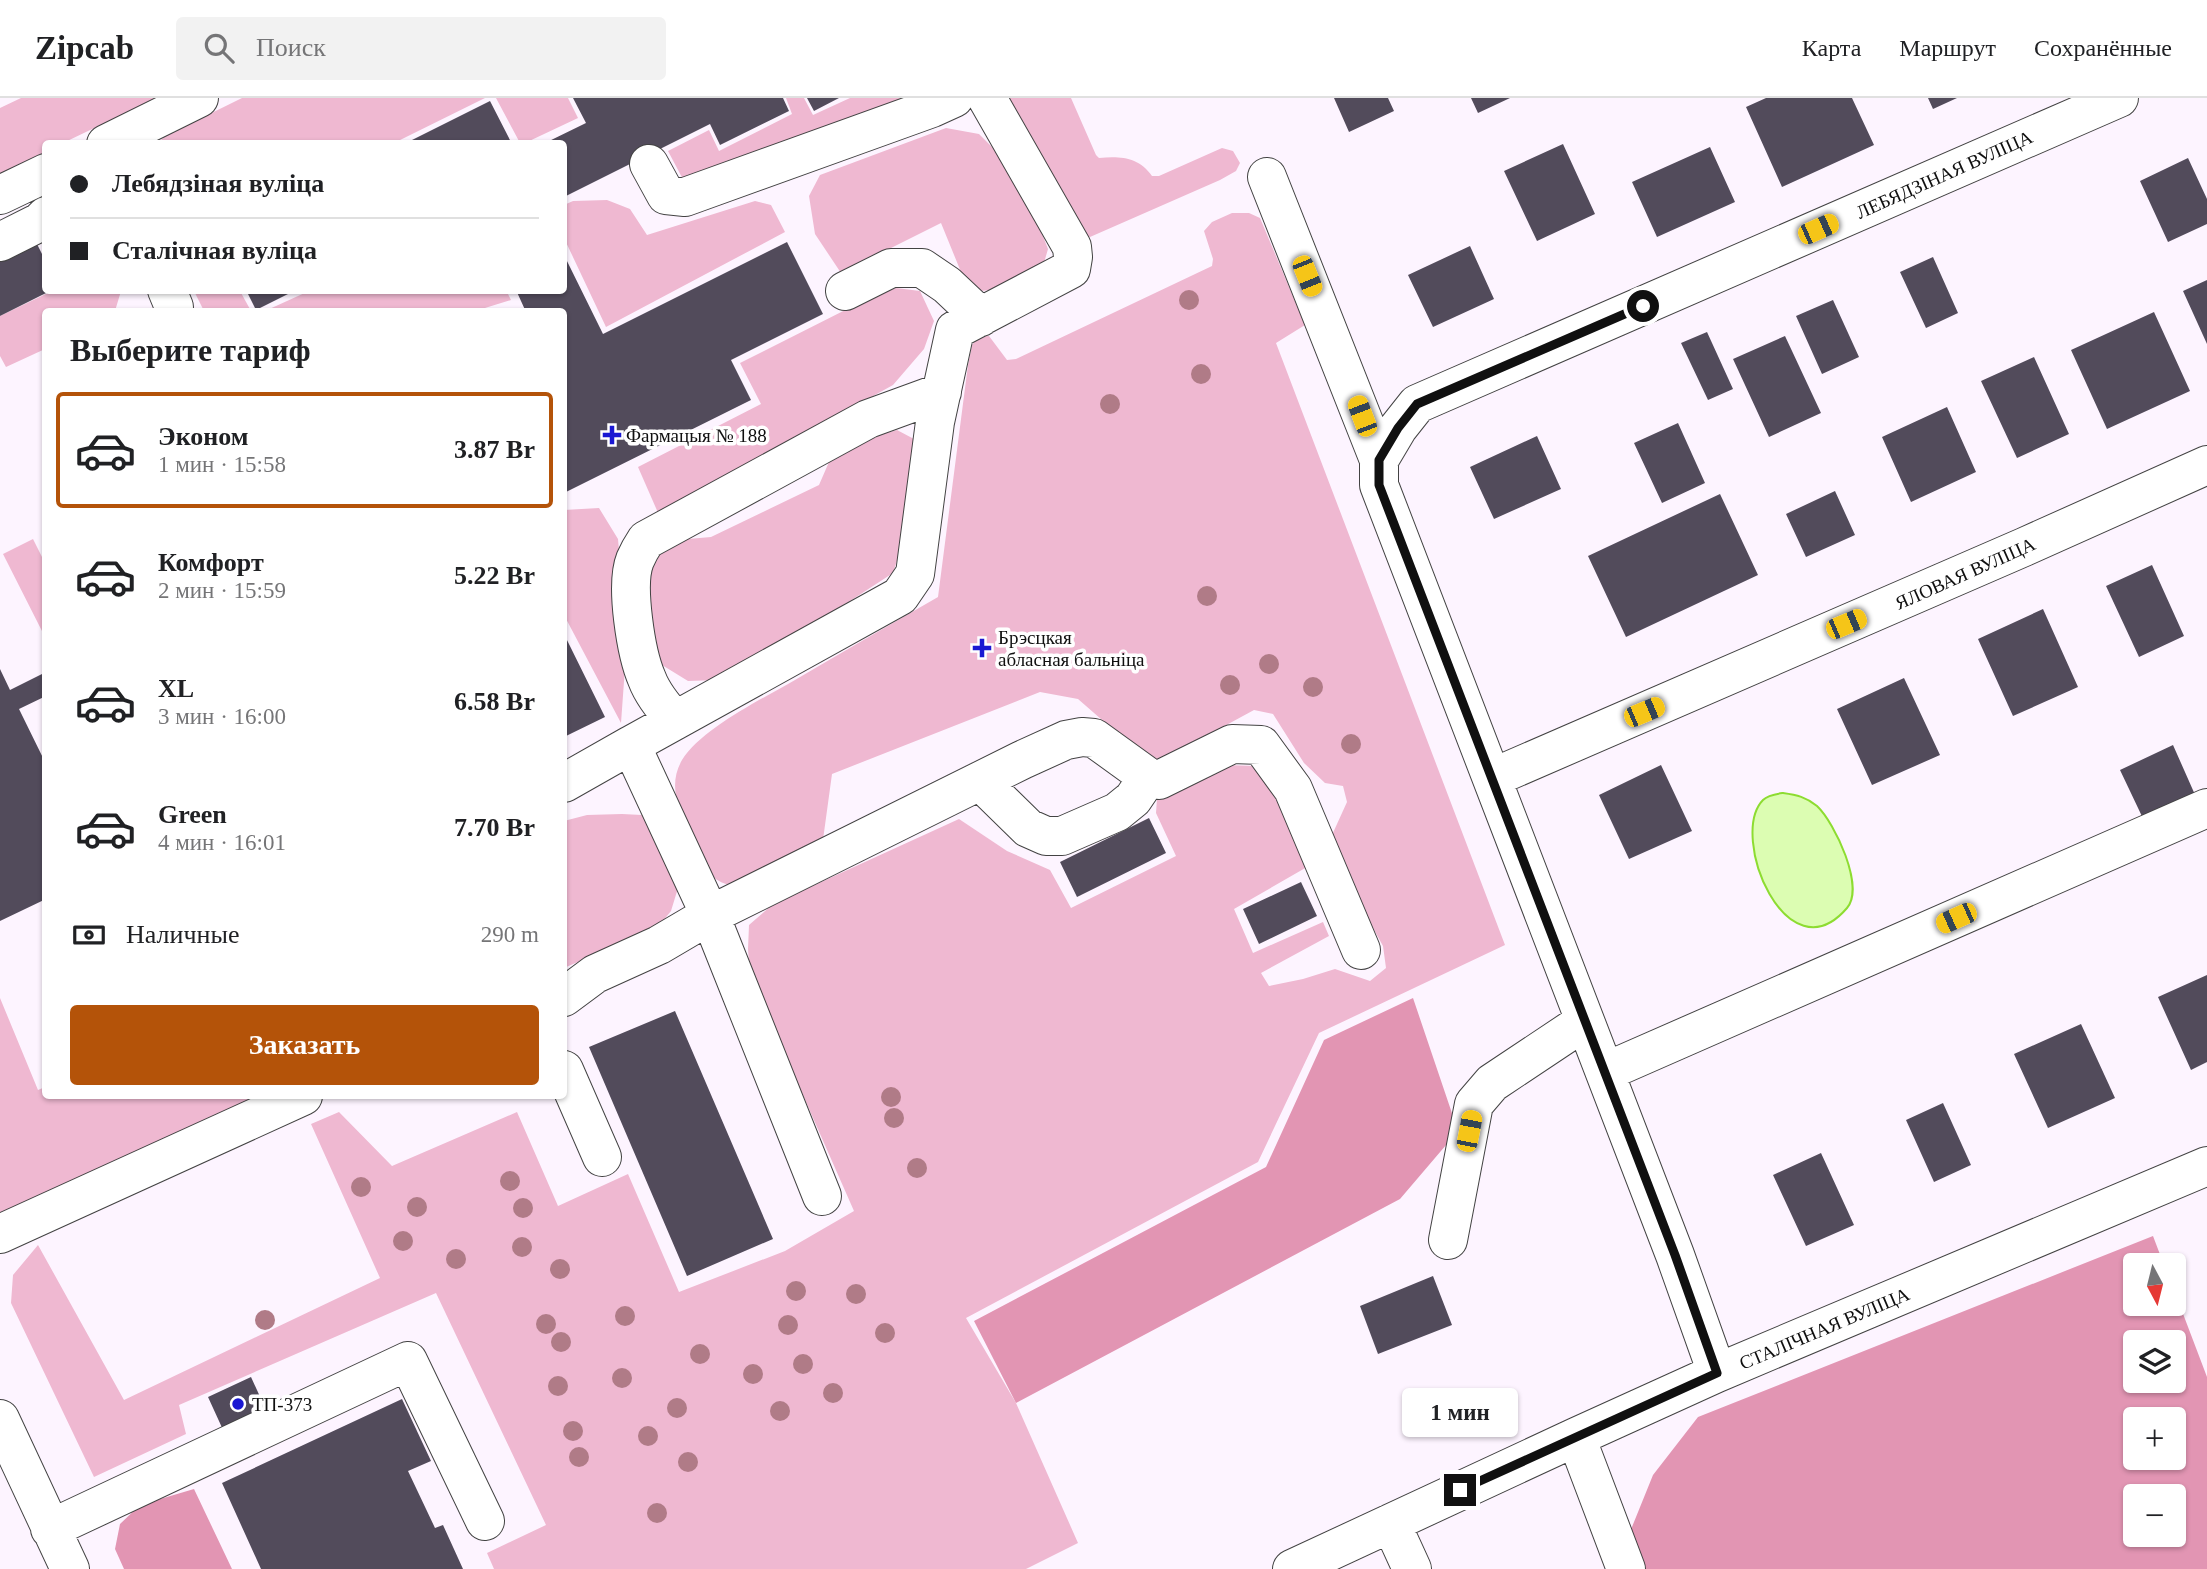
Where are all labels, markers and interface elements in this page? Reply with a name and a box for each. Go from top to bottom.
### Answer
search box [176,17,666,80]
icon: search [200,29,238,67]
text: Zipcab [35,30,134,66]
text: Поиск [256,33,326,62]
text: Карта [1802,35,1861,61]
text: Маршрут [1899,35,1996,61]
text: Сохранённые [2034,35,2172,61]
street label: ЛЕБЯДЗІНАЯ ВУЛІЦА [1853,126,2036,223]
text: Лебядзіная вуліца [112,169,324,198]
car [1795,211,1842,247]
text: Сталічная вуліца [112,236,317,265]
car [1290,253,1325,299]
route start [1627,290,1659,322]
text: Выберите тариф [70,332,311,368]
car [1345,393,1380,439]
icon: car [74,419,137,482]
text: Эконом [158,422,248,451]
place label: Фармацыя № 188 [626,425,767,446]
marker: Фармацыя № 188 [604,427,620,443]
text: 3.87 Br [454,435,535,464]
text: 1 мин · 15:58 [158,452,286,477]
street label: ЯЛОВАЯ ВУЛІЦА [1892,533,2039,614]
icon: car [74,545,137,608]
text: Комфорт [158,548,264,577]
text: 5.22 Br [454,561,535,590]
text: 2 мин · 15:59 [158,578,286,603]
car [1823,606,1870,642]
place label: Брэсцкая абласная бальніца [998,627,1145,670]
marker: Брэсцкая абласная бальніца [972,638,992,658]
icon: car [74,671,137,734]
text: XL [158,674,194,703]
text: 6.58 Br [454,687,535,716]
car [1621,694,1668,730]
text: 3 мин · 16:00 [158,704,286,729]
icon: car [74,797,137,860]
text: Green [158,800,227,829]
text: 7.70 Br [454,813,535,842]
text: 4 мин · 16:01 [158,830,286,855]
car [1933,900,1980,936]
icon: cash [70,916,108,954]
text: Наличные [126,920,239,949]
text: 290 m [481,922,539,947]
button: Заказать [70,1005,539,1085]
car [1455,1108,1484,1154]
north arrow [2123,1253,2186,1316]
map controls [2123,1253,2186,1547]
street label: СТАЛІЧНАЯ ВУЛІЦА [1736,1283,1913,1374]
button: layers [2123,1330,2186,1393]
callout: 1 мин [1402,1388,1518,1438]
place label: ТП-373 [252,1394,312,1415]
marker: ТП-373 [230,1396,246,1412]
text: 1 мин [1430,1400,1490,1425]
button: + [2123,1407,2186,1470]
route end [1444,1474,1476,1506]
button: − [2123,1484,2186,1547]

